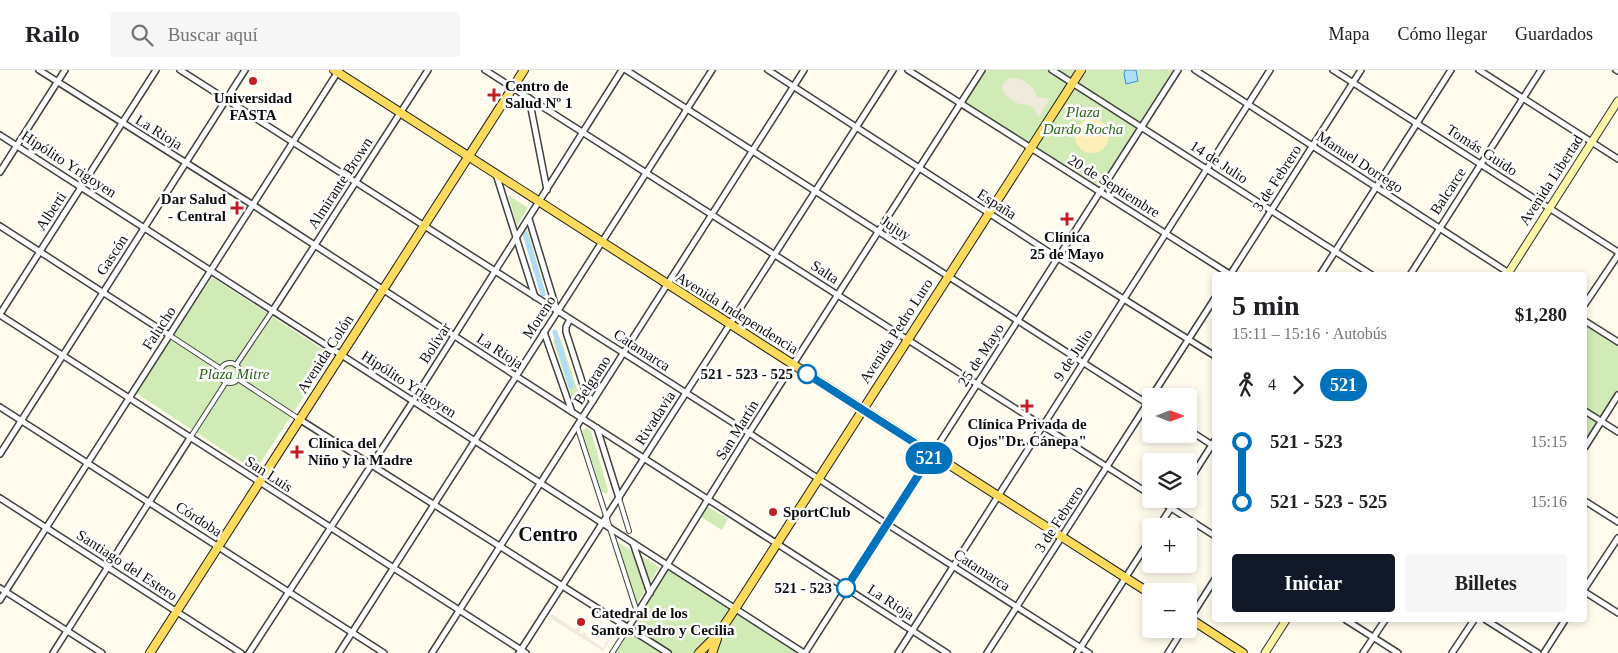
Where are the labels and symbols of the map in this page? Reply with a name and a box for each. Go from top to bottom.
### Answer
marker: Universidad FASTA [247,75,259,87]
place label: Centro de Salud Nº 1 [505,78,572,111]
marker: Centro de Salud Nº 1 [487,88,501,102]
place label: Universidad FASTA [214,90,293,123]
park label: Plaza Dardo Rocha [1042,104,1123,137]
street label: La Rioja [133,111,186,153]
street label: Tomás Guido [1444,121,1520,179]
street label: Hipólito Yrigoyen [19,127,120,201]
street label: Manuel Dorrego [1314,128,1406,196]
street label: Avenida Libertad [1516,132,1586,228]
street label: Almirante Brown [305,134,376,232]
street label: 14 de Julio [1187,137,1251,187]
street label: 3 de Febrero [1250,142,1304,214]
street label: 20 de Septiembre [1065,151,1163,221]
street label: Balcarce [1427,164,1469,217]
street label: España [974,185,1020,223]
street label: Alberti [33,189,69,233]
place label: Dar Salud - Central [161,191,227,224]
marker: Dar Salud - Central [230,201,244,215]
street label: Jujuy [878,212,914,244]
marker: Clínica 25 de Mayo [1060,212,1074,226]
place label: Clínica 25 de Mayo [1030,229,1104,262]
street label: Gascón [93,231,131,278]
street label: Salta [808,257,842,287]
street label: Avenida Independencia [673,269,801,357]
street label: Avenida Pedro Luro [856,276,936,386]
street label: Moreno [519,293,559,341]
street label: Falucho [139,303,179,353]
street label: Avenida Colón [294,311,357,396]
street label: Bolívar [416,320,454,366]
street label: 25 de Mayo [955,321,1007,389]
street label: Catamarca [611,326,674,374]
street label: 9 de Julio [1050,326,1096,384]
street label: La Rioja [474,330,526,372]
street label: Hipólito Yrigoyen [359,347,460,421]
street label: Belgrano [570,353,614,407]
marker: 521 - 523 - 525 [797,364,817,384]
park label: Plaza Mitre [198,366,270,382]
place label: 521 - 523 - 525 [701,366,793,382]
street label: Rivadavia [632,388,678,448]
north arrow [1142,388,1198,442]
street label: San Martín [712,397,762,463]
marker: Clínica Privada de Ojos"Dr. Cánepa" [1020,399,1034,413]
place label: Clínica Privada de Ojos"Dr. Cánepa" [967,416,1087,449]
place label: Clínica del Niño y la Madre [308,435,413,468]
line badge: 521 [900,442,958,474]
marker: Clínica del Niño y la Madre [290,445,304,459]
street label: San Luis [242,453,296,495]
street label: 3 de Febrero [1032,483,1086,555]
street label: Córdoba [173,498,225,540]
place label: SportClub [783,504,851,520]
marker: SportClub [767,506,779,518]
district label: Centro [518,523,578,545]
street label: Santiago del Estero [74,527,180,603]
street label: Catamarca [951,546,1014,594]
marker: 521 - 523 [836,578,856,598]
place label: 521 - 523 [775,580,832,596]
street label: La Rioja [865,581,917,623]
place label: Catedral de los Santos Pedro y Cecilia [591,605,735,638]
marker: Catedral de los Santos Pedro y Cecilia [575,616,587,628]

